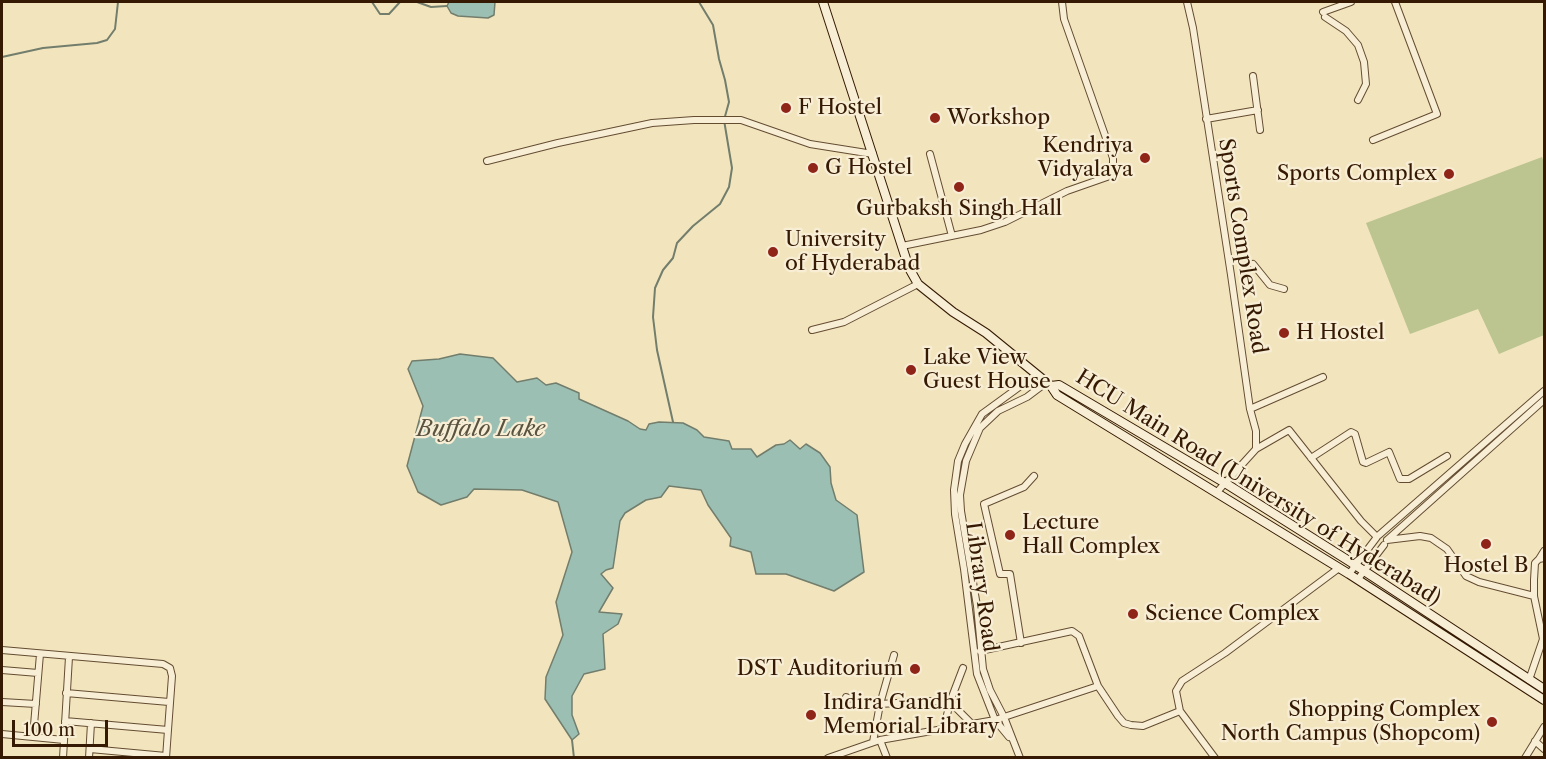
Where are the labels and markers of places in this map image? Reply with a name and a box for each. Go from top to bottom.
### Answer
place label: F Hostel [798,95,882,121]
marker: F Hostel [779,101,793,115]
place label: Workshop [947,105,1050,131]
marker: Workshop [928,111,942,125]
place label: Kendriya Vidyalaya [1038,133,1133,183]
marker: Kendriya Vidyalaya [1138,151,1152,165]
place label: G Hostel [825,155,912,181]
marker: G Hostel [806,161,820,175]
place label: Sports Complex [1277,161,1437,187]
marker: Sports Complex [1442,167,1456,181]
marker: Gurbaksh Singh Hall [952,180,966,194]
place label: Gurbaksh Singh Hall [856,196,1062,222]
place label: University of Hyderabad [785,227,920,277]
marker: University of Hyderabad [766,245,780,259]
place label: H Hostel [1296,320,1384,346]
marker: H Hostel [1277,326,1291,340]
place label: Lake View Guest House [923,345,1051,395]
marker: Lake View Guest House [904,363,918,377]
place label: Lecture Hall Complex [1022,510,1160,560]
marker: Lecture Hall Complex [1003,528,1017,542]
marker: Hostel B [1479,537,1493,551]
place label: Hostel B [1443,553,1529,579]
place label: Science Complex [1145,601,1319,627]
marker: Science Complex [1126,607,1140,621]
place label: DST Auditorium [737,656,903,682]
marker: DST Auditorium [908,662,922,676]
place label: Indira Gandhi Memorial Library [823,690,999,740]
place label: Shopping Complex North Campus (Shopcom) [1221,697,1480,747]
marker: Indira Gandhi Memorial Library [804,708,818,722]
marker: Shopping Complex North Campus (Shopcom) [1485,715,1499,729]

